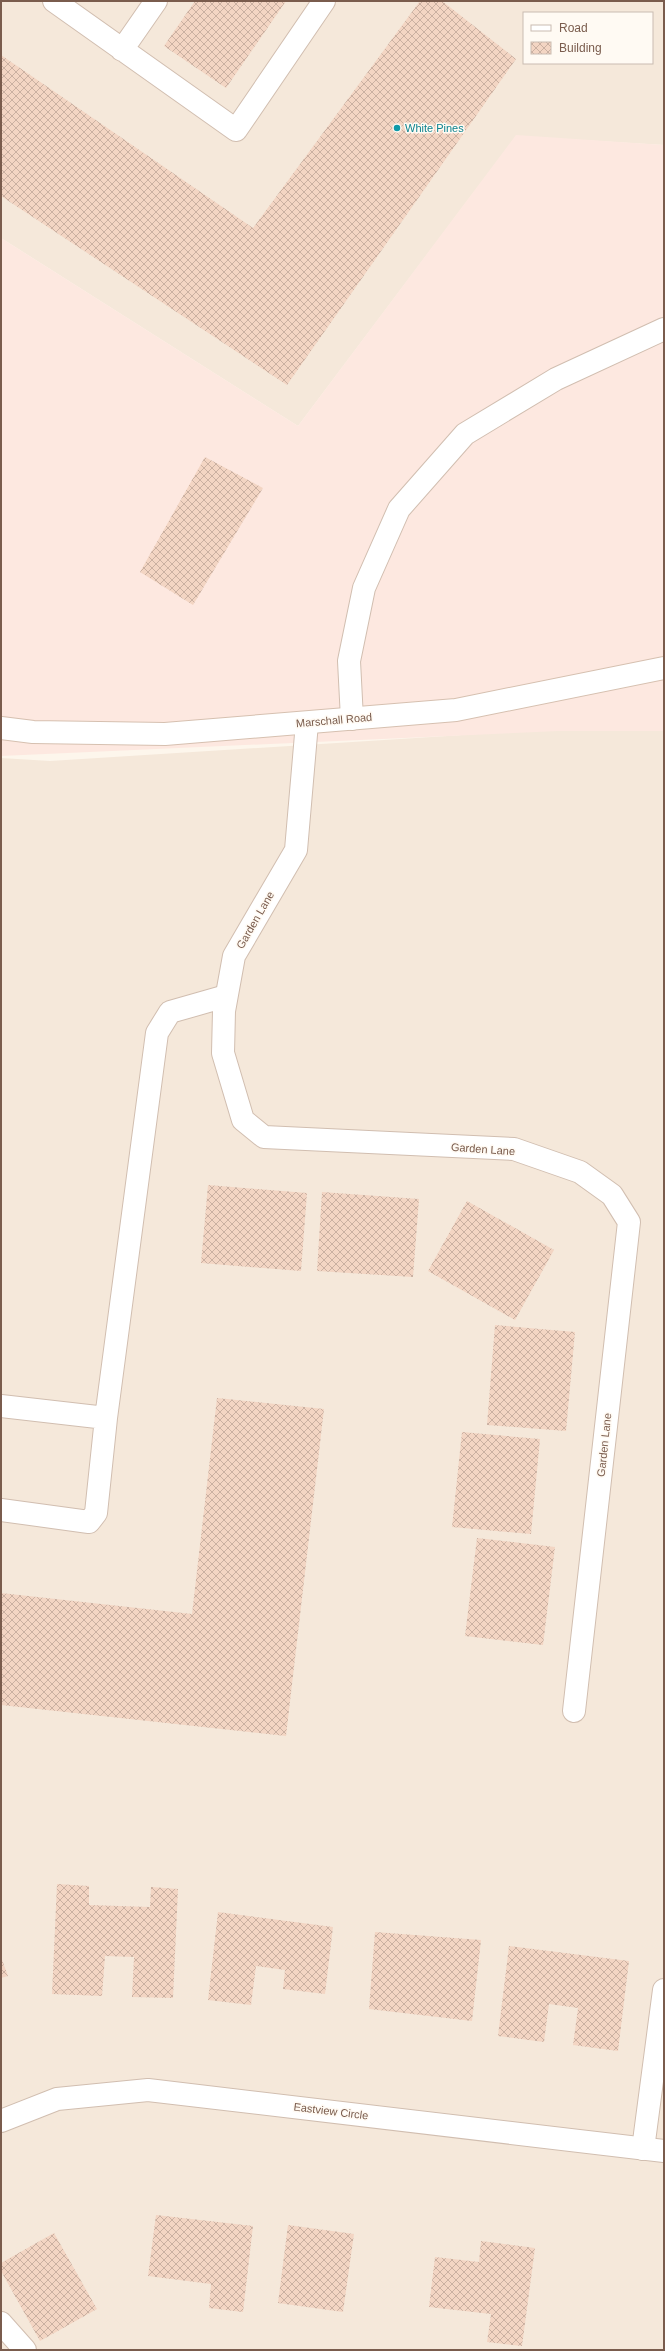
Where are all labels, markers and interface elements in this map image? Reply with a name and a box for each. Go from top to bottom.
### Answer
legend [523,12,653,64]
text: Road [559,21,588,35]
text: Building [559,41,602,55]
place label: White Pines [405,122,464,134]
marker: White Pines [392,123,402,133]
street label: Marschall Road [295,711,373,729]
street label: Garden Lane [234,889,276,951]
street label: Garden Lane [451,1141,515,1157]
street label: Garden Lane [595,1412,613,1478]
street label: Eastview Circle [293,2100,369,2122]

